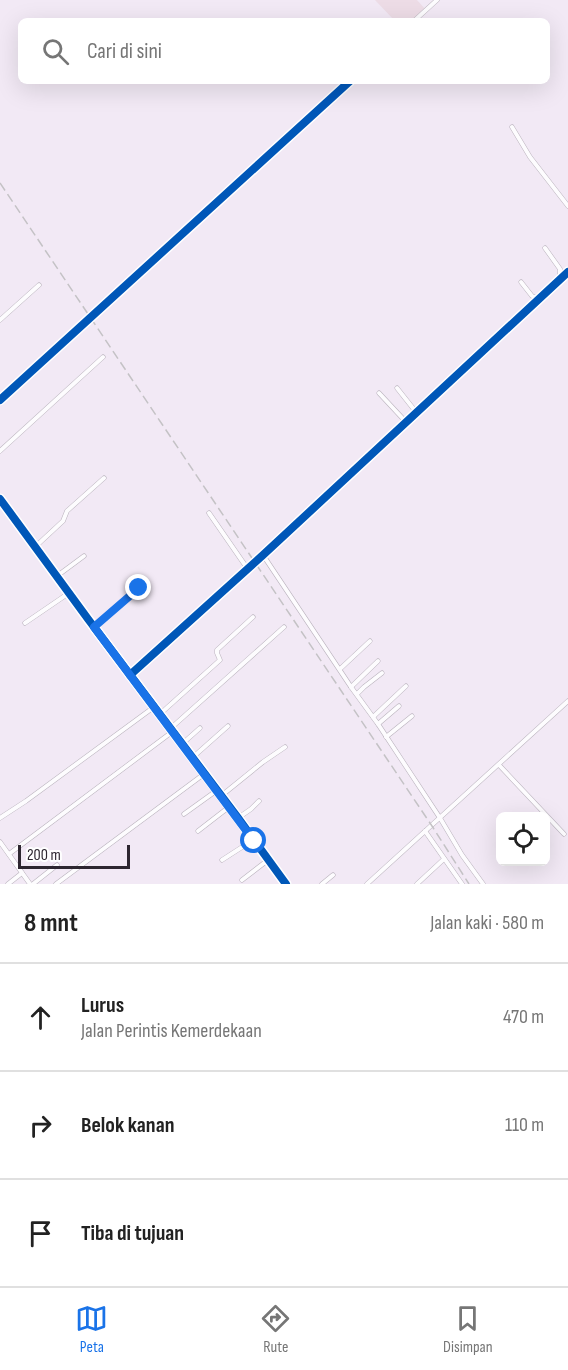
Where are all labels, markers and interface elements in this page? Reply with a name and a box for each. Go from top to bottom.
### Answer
search box [18,18,550,84]
icon: search [39,35,72,68]
text: Cari di sini [87,38,162,65]
route end [125,574,151,600]
map controls [496,812,550,866]
button: locate [496,812,550,866]
route start [240,827,266,853]
scale bar [18,842,130,870]
text: 200 m [27,846,61,865]
text: 8 mnt [24,908,78,939]
text: Jalan kaki · 580 m [430,911,544,935]
text: Lurus [81,992,124,1019]
icon: ahead [24,1001,57,1034]
text: 470 m [503,1005,544,1029]
text: Jalan Perintis Kemerdekaan [81,1019,262,1043]
icon: right [24,1109,57,1142]
text: Belok kanan [81,1112,174,1139]
text: 110 m [505,1113,544,1137]
icon: arrive [24,1217,57,1250]
text: Tiba di tujuan [81,1220,184,1247]
tab: Peta [75,1302,108,1357]
tab: Rute [259,1302,292,1357]
tab: Disimpan [443,1302,493,1357]

